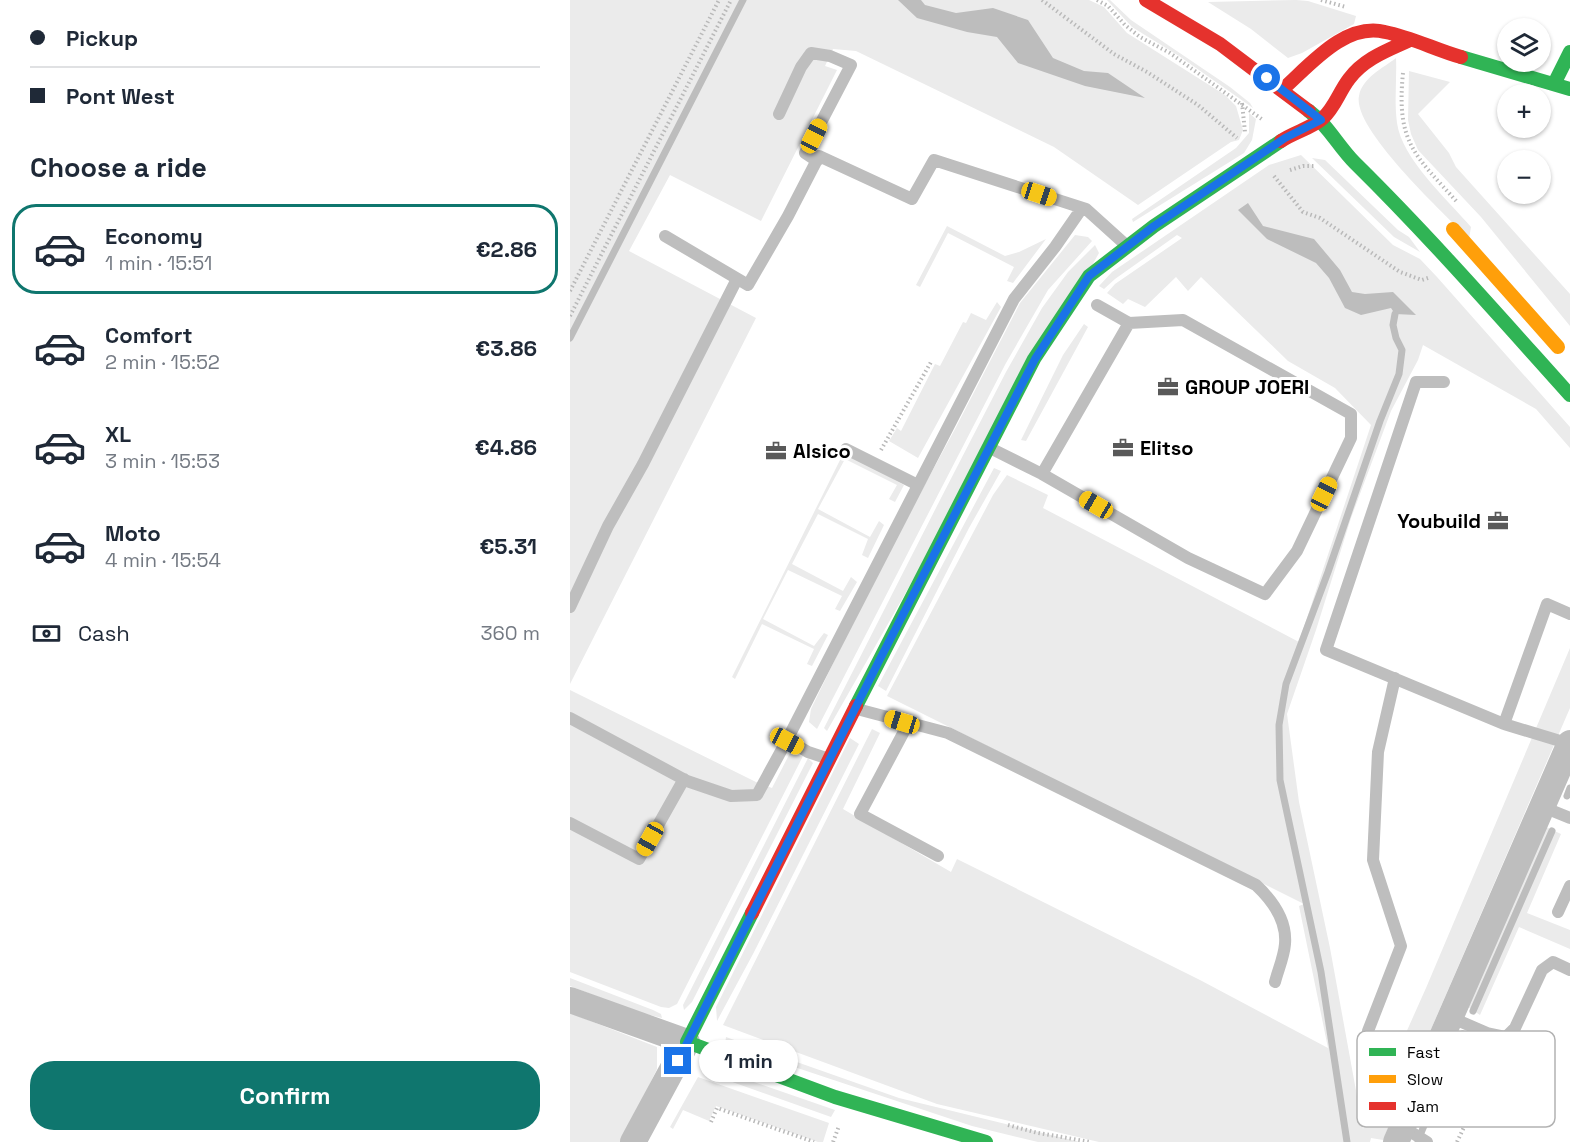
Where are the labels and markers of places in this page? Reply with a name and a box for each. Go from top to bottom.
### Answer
place label: GROUP JOERI [1185,374,1309,400]
office icon: GROUP JOERI [1156,375,1180,399]
place label: Elitso [1140,435,1194,461]
office icon: Elitso [1111,436,1135,460]
place label: Alsico [793,438,851,464]
office icon: Alsico [764,439,788,463]
place label: Youbuild [1397,508,1481,534]
office icon: Youbuild [1486,509,1510,533]

